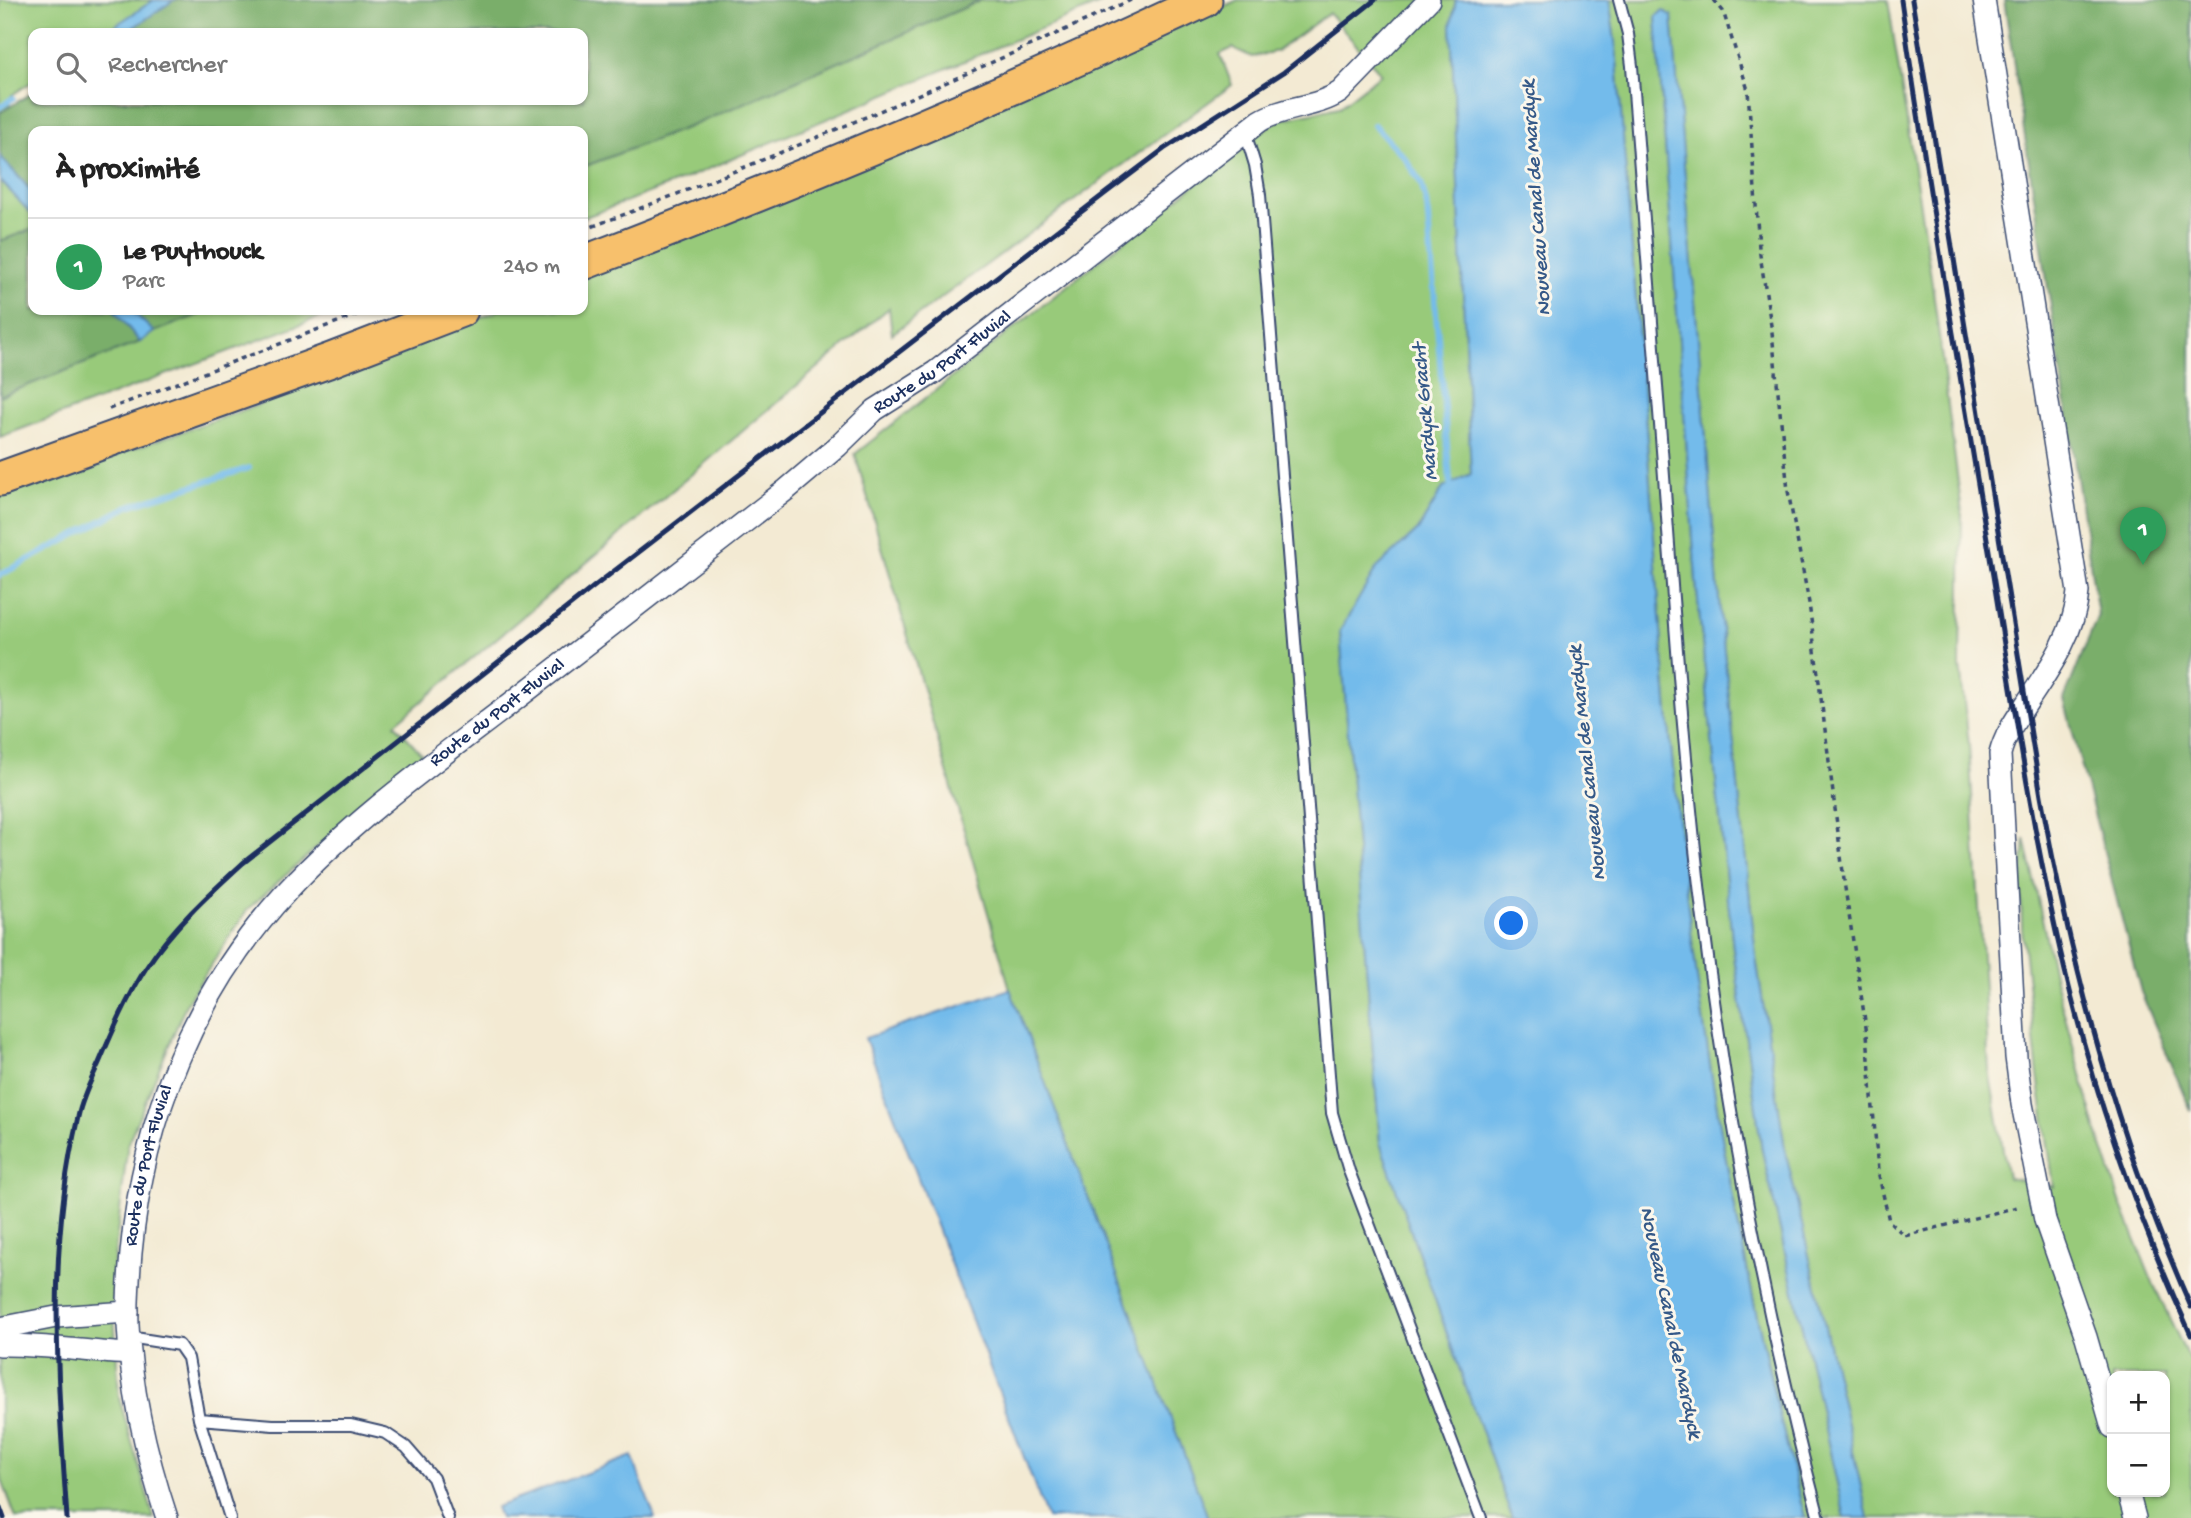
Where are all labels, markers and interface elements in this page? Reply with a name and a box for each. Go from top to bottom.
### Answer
search box [28,28,588,105]
icon: search [52,48,90,86]
text: Rechercher [108,51,226,82]
water label: Nouveau Canal de Mardyck [1517,77,1559,317]
text: À proximité [56,154,200,189]
text: Le Puythouck [123,238,262,269]
text: 1 [74,254,84,281]
text: 240 m [503,254,560,281]
text: Parc [123,269,164,296]
street label: Route du Port Fluvial [869,305,1016,420]
water label: Mardyck Gracht [1408,339,1445,481]
pin: 1 [2120,507,2166,565]
water label: Nouveau Canal de Mardyck [1564,642,1614,882]
street label: Route du Port Fluvial [425,654,570,772]
your location [1494,906,1528,940]
street label: Route du Port Fluvial [120,1082,179,1247]
water label: Nouveau Canal de Mardyck [1632,1205,1706,1444]
map controls [2107,1371,2170,1497]
button: + [2107,1371,2170,1434]
button: − [2107,1434,2170,1497]

